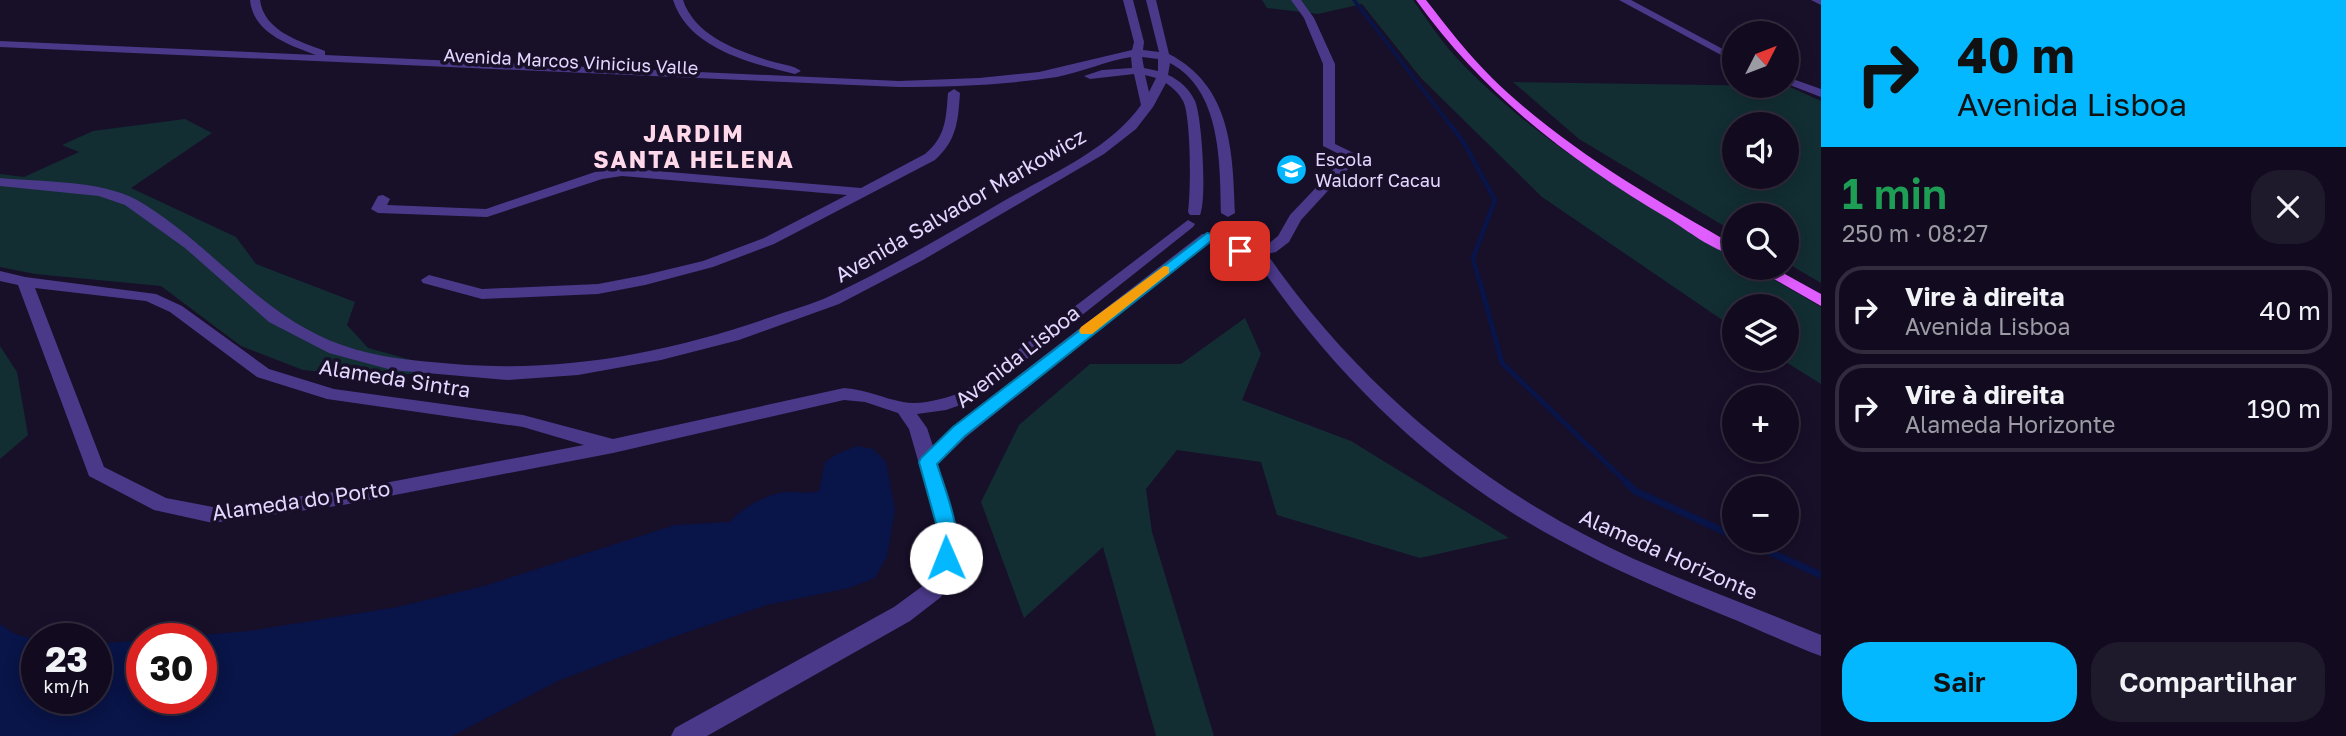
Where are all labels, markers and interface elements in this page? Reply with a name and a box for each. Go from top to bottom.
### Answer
north arrow [1722,21,1799,98]
map controls [1722,21,1799,553]
text: 40 m [1957,25,2075,84]
icon: right [1842,28,1933,119]
street label: Avenida Marcos Vinicius Valle [443,43,699,79]
text: Avenida Lisboa [1957,85,2187,123]
button: sound [1722,112,1799,189]
district label: JARDIM SANTA HELENA [593,119,795,173]
street label: Avenida Salvador Markowicz [830,122,1090,288]
place label: Escola Waldorf Cacau [1315,148,1441,191]
school or university icon: Escola Waldorf Cacau [1275,152,1309,186]
text: 1 min [1842,168,1947,218]
button: close [2251,170,2325,244]
button: search [1722,203,1799,280]
text: 250 m · 08:27 [1842,219,1988,247]
pin [1210,221,1270,281]
icon: arrive [1221,232,1259,270]
text: Vire à direita [1905,281,2065,312]
icon: right [1846,291,1884,329]
button: layers [1722,294,1799,371]
text: 40 m [2260,295,2321,326]
street label: Avenida Lisboa [949,299,1085,413]
text: Avenida Lisboa [1905,312,2070,340]
street label: Alameda Sintra [317,353,473,403]
text: Vire à direita [1905,379,2065,410]
button: + [1722,385,1799,462]
icon: right [1846,389,1884,427]
text: 190 m [2247,393,2321,424]
text: Alameda Horizonte [1905,410,2115,438]
street label: Alameda do Porto [210,475,392,525]
button: − [1722,476,1799,553]
street label: Alameda Horizonte [1576,503,1762,605]
position arrow [909,521,983,595]
speed limit sign: 30 [126,623,217,714]
text: 23 [45,638,88,680]
button: Sair [1842,642,2077,722]
button: Compartilhar [2091,642,2325,722]
text: km/h [44,675,89,697]

